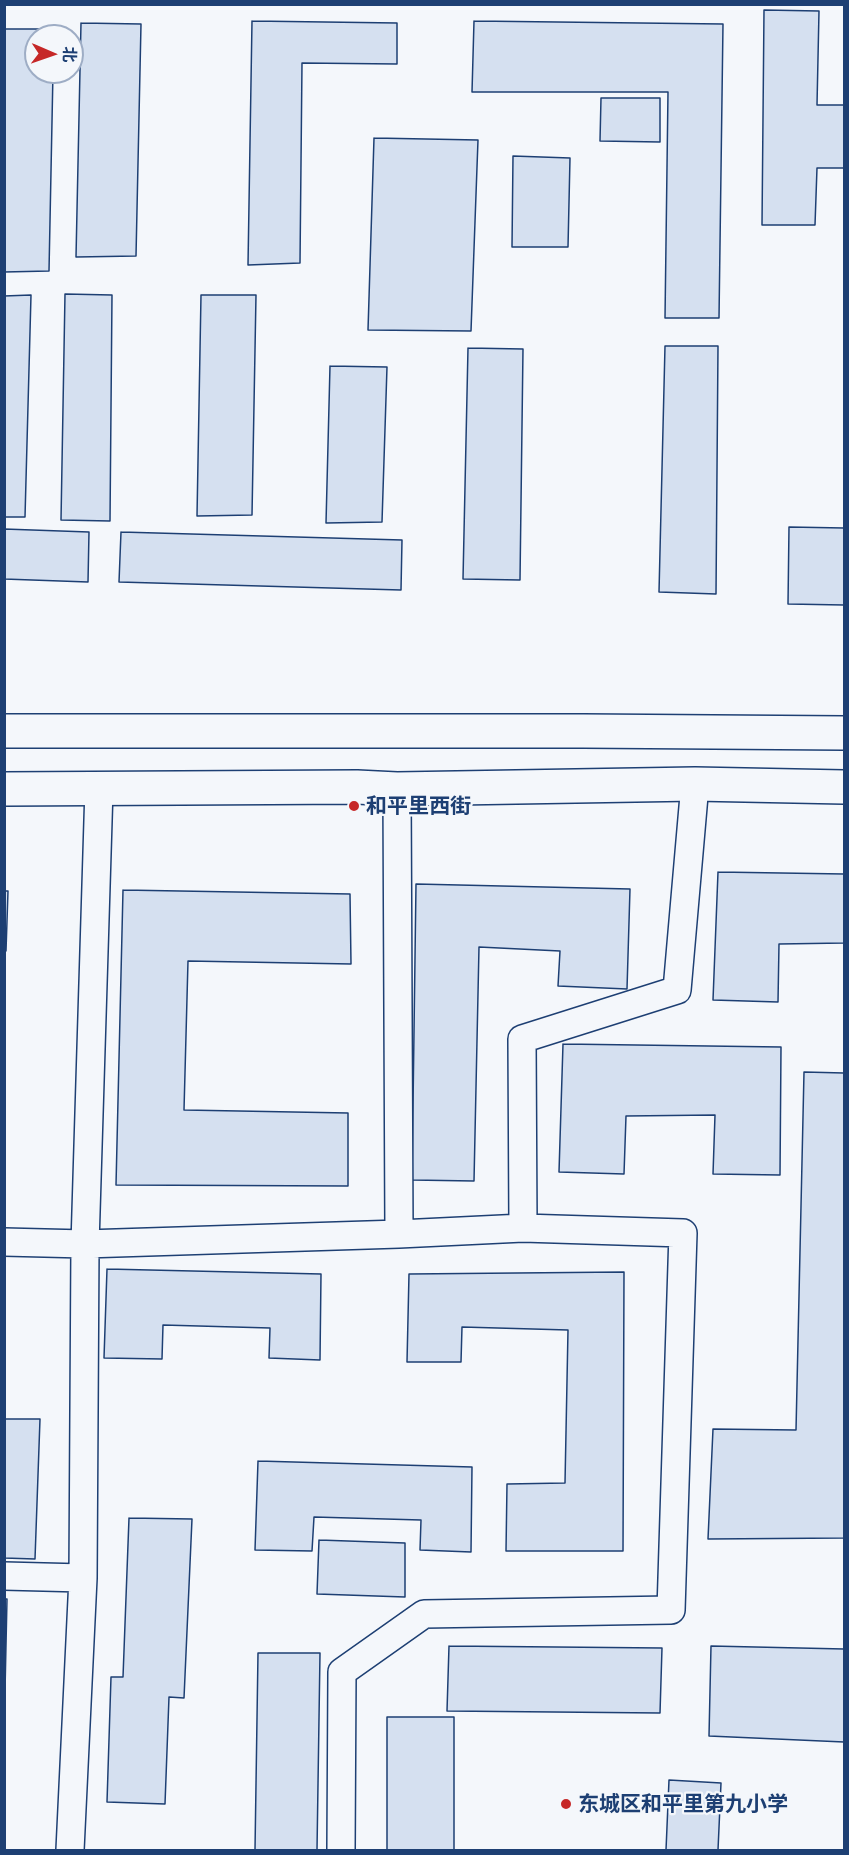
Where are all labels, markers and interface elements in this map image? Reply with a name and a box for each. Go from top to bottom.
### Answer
north arrow [24,24,84,84]
text: 北 [61,46,79,63]
place label: 和平里西街 [366,793,471,819]
marker: 和平里西街 [347,799,361,813]
place label: 东城区和平里第九小学 [578,1791,788,1817]
marker: 东城区和平里第九小学 [559,1797,573,1811]

